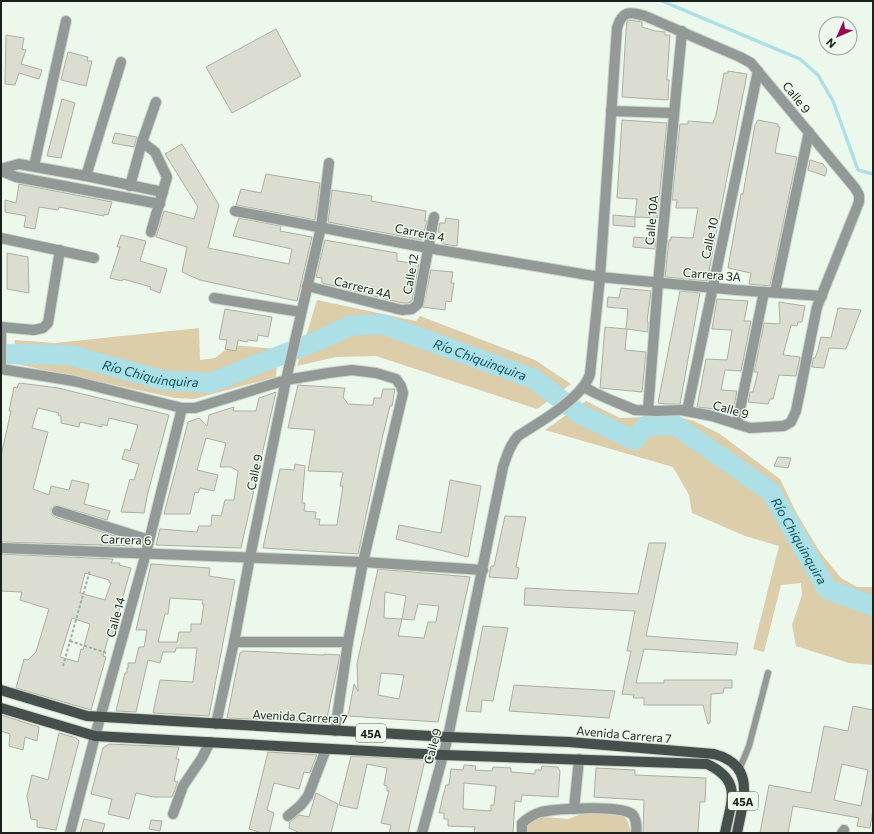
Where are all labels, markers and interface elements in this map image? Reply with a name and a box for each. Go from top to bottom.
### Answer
north arrow [818,16,858,56]
text: N [823,36,838,51]
street label: Calle 9 [780,78,814,116]
street label: Calle 10A [642,194,660,246]
street label: Calle 10 [698,216,720,260]
street label: Carrera 4 [394,220,446,244]
street label: Calle 12 [400,252,421,295]
street label: Carrera 3A [682,264,742,284]
street label: Carrera 4A [333,273,393,301]
water label: Río Chiquinquira [431,335,529,384]
water label: Río Chiquinquira [101,356,199,390]
street label: Calle 9 [712,397,750,421]
street label: Calle 9 [243,453,265,491]
water label: Río Chiquinquira [768,494,831,587]
street label: Carrera 6 [100,531,152,547]
street label: Calle 14 [103,595,127,639]
street label: Avenida Carrera 7 [252,707,348,725]
street label: Avenida Carrera 7 [576,723,672,745]
road number: 45A [356,724,386,742]
street label: Calle 9 [421,727,443,765]
road number: 45A [728,792,758,810]

